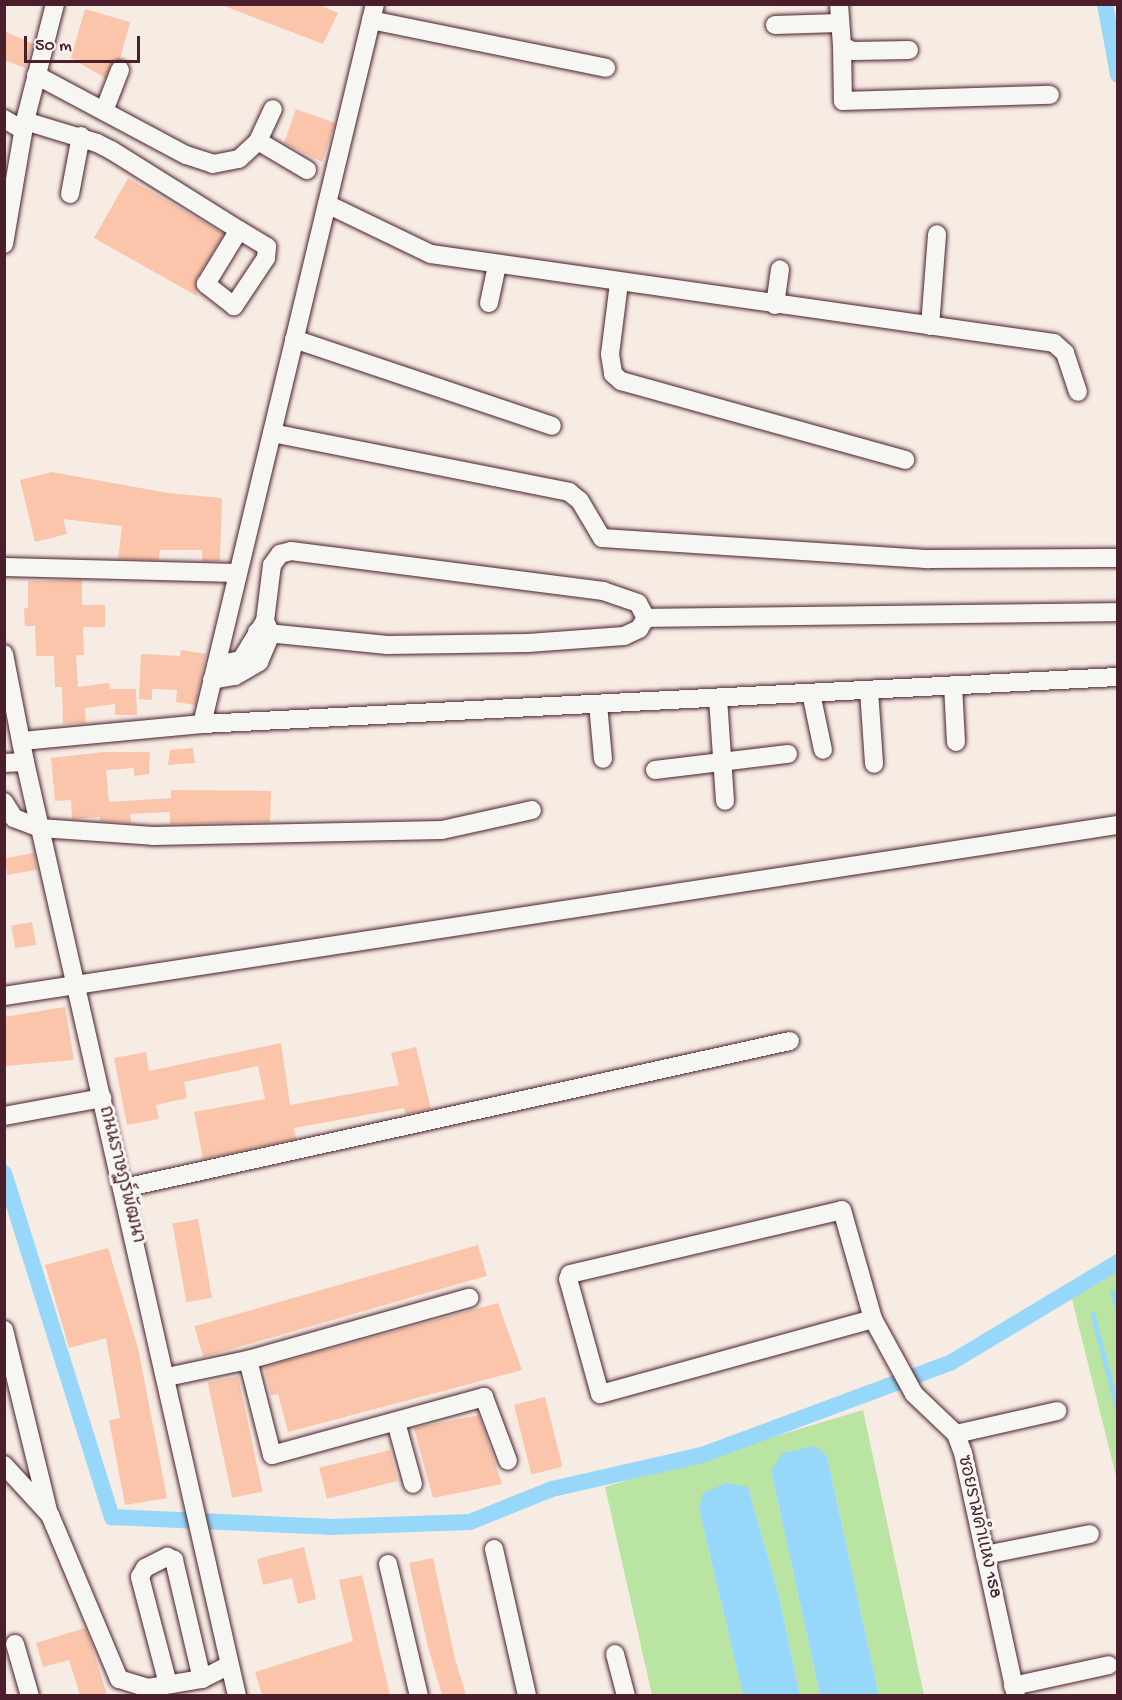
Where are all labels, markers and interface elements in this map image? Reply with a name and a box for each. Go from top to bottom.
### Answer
scale bar [27,24,142,62]
text: 50 m [35,36,72,57]
street label: ถนนราษฏร์พัฒนา [93,1104,147,1246]
street label: ซอยรามคำแหง 158 [951,1453,1005,1601]

